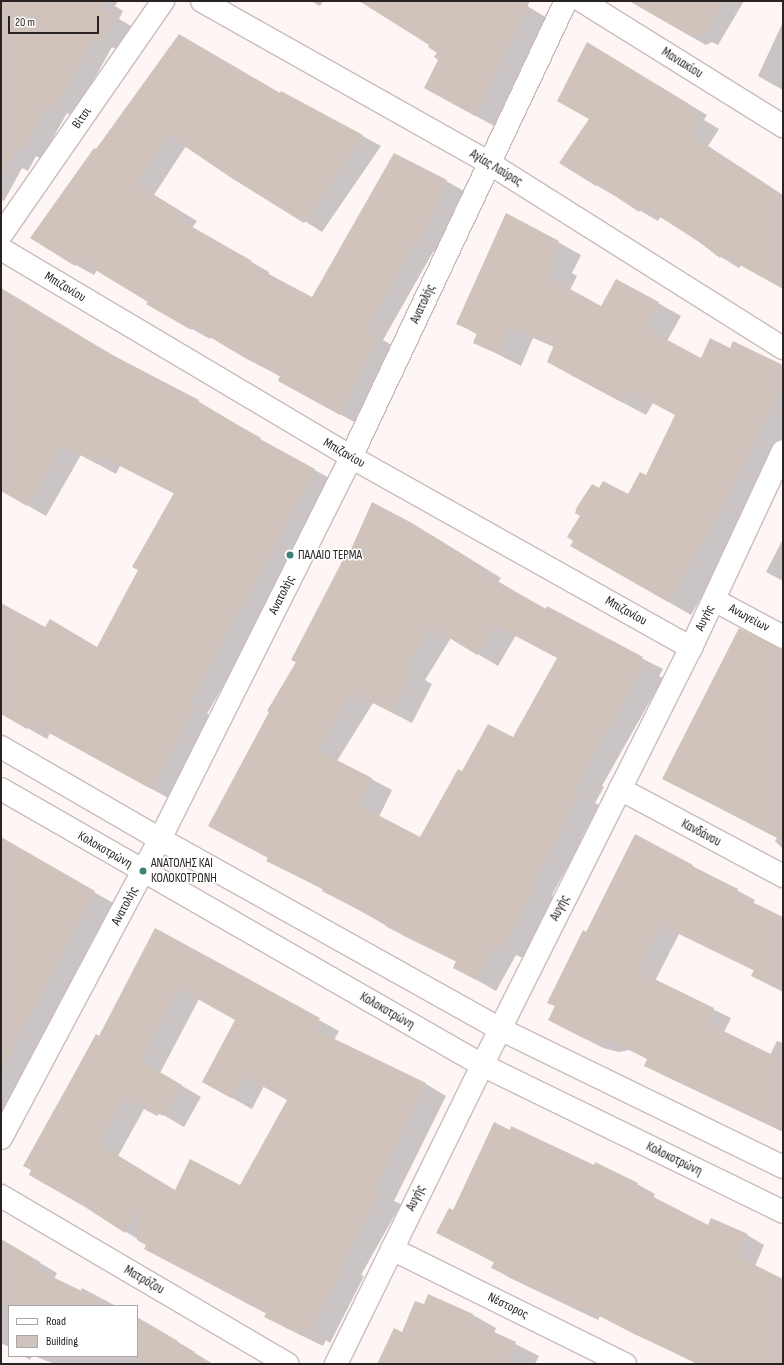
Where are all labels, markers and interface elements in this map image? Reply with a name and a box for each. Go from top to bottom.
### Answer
scale bar [10,8,101,34]
text: 20 m [15,15,35,30]
street label: Μανιακίου [658,44,706,82]
street label: Βίτσι [69,104,95,132]
street label: Αγίας Λαύρας [467,146,525,190]
street label: Μπιζανίου [41,269,89,305]
street label: Ανατολής [407,282,439,326]
street label: Μπιζανίου [320,435,368,471]
place label: ΠΑΛΑΙΟ ΤΕΡΜΑ [298,547,362,563]
marker: ΠΑΛΑΙΟ ΤΕΡΜΑ [285,550,295,560]
street label: Ανατολής [266,573,298,617]
street label: Μπιζανίου [602,593,650,629]
street label: Ανωγείων [726,601,772,635]
street label: Αυγής [692,603,718,633]
street label: Κανδάνου [678,816,724,850]
street label: Κολοκοτρώνη [75,828,135,872]
place label: ΑΝΑΤΟΛΗΣ ΚΑΙ ΚΟΛΟΚΟΤΡΩΝΗ [151,856,217,887]
marker: ΑΝΑΤΟΛΗΣ ΚΑΙ ΚΟΛΟΚΟΤΡΩΝΗ [138,866,148,876]
street label: Ανατολής [108,884,142,928]
street label: Αυγής [547,892,573,924]
street label: Κολοκοτρώνη [357,989,417,1033]
street label: Κολοκοτρώνη [643,1139,705,1179]
street label: Αυγής [403,1182,429,1214]
street label: Ματρόζου [121,1262,167,1298]
street label: Νέστορος [485,1290,531,1322]
legend [8,1305,138,1357]
text: Road [46,1314,66,1329]
text: Building [46,1334,78,1349]

